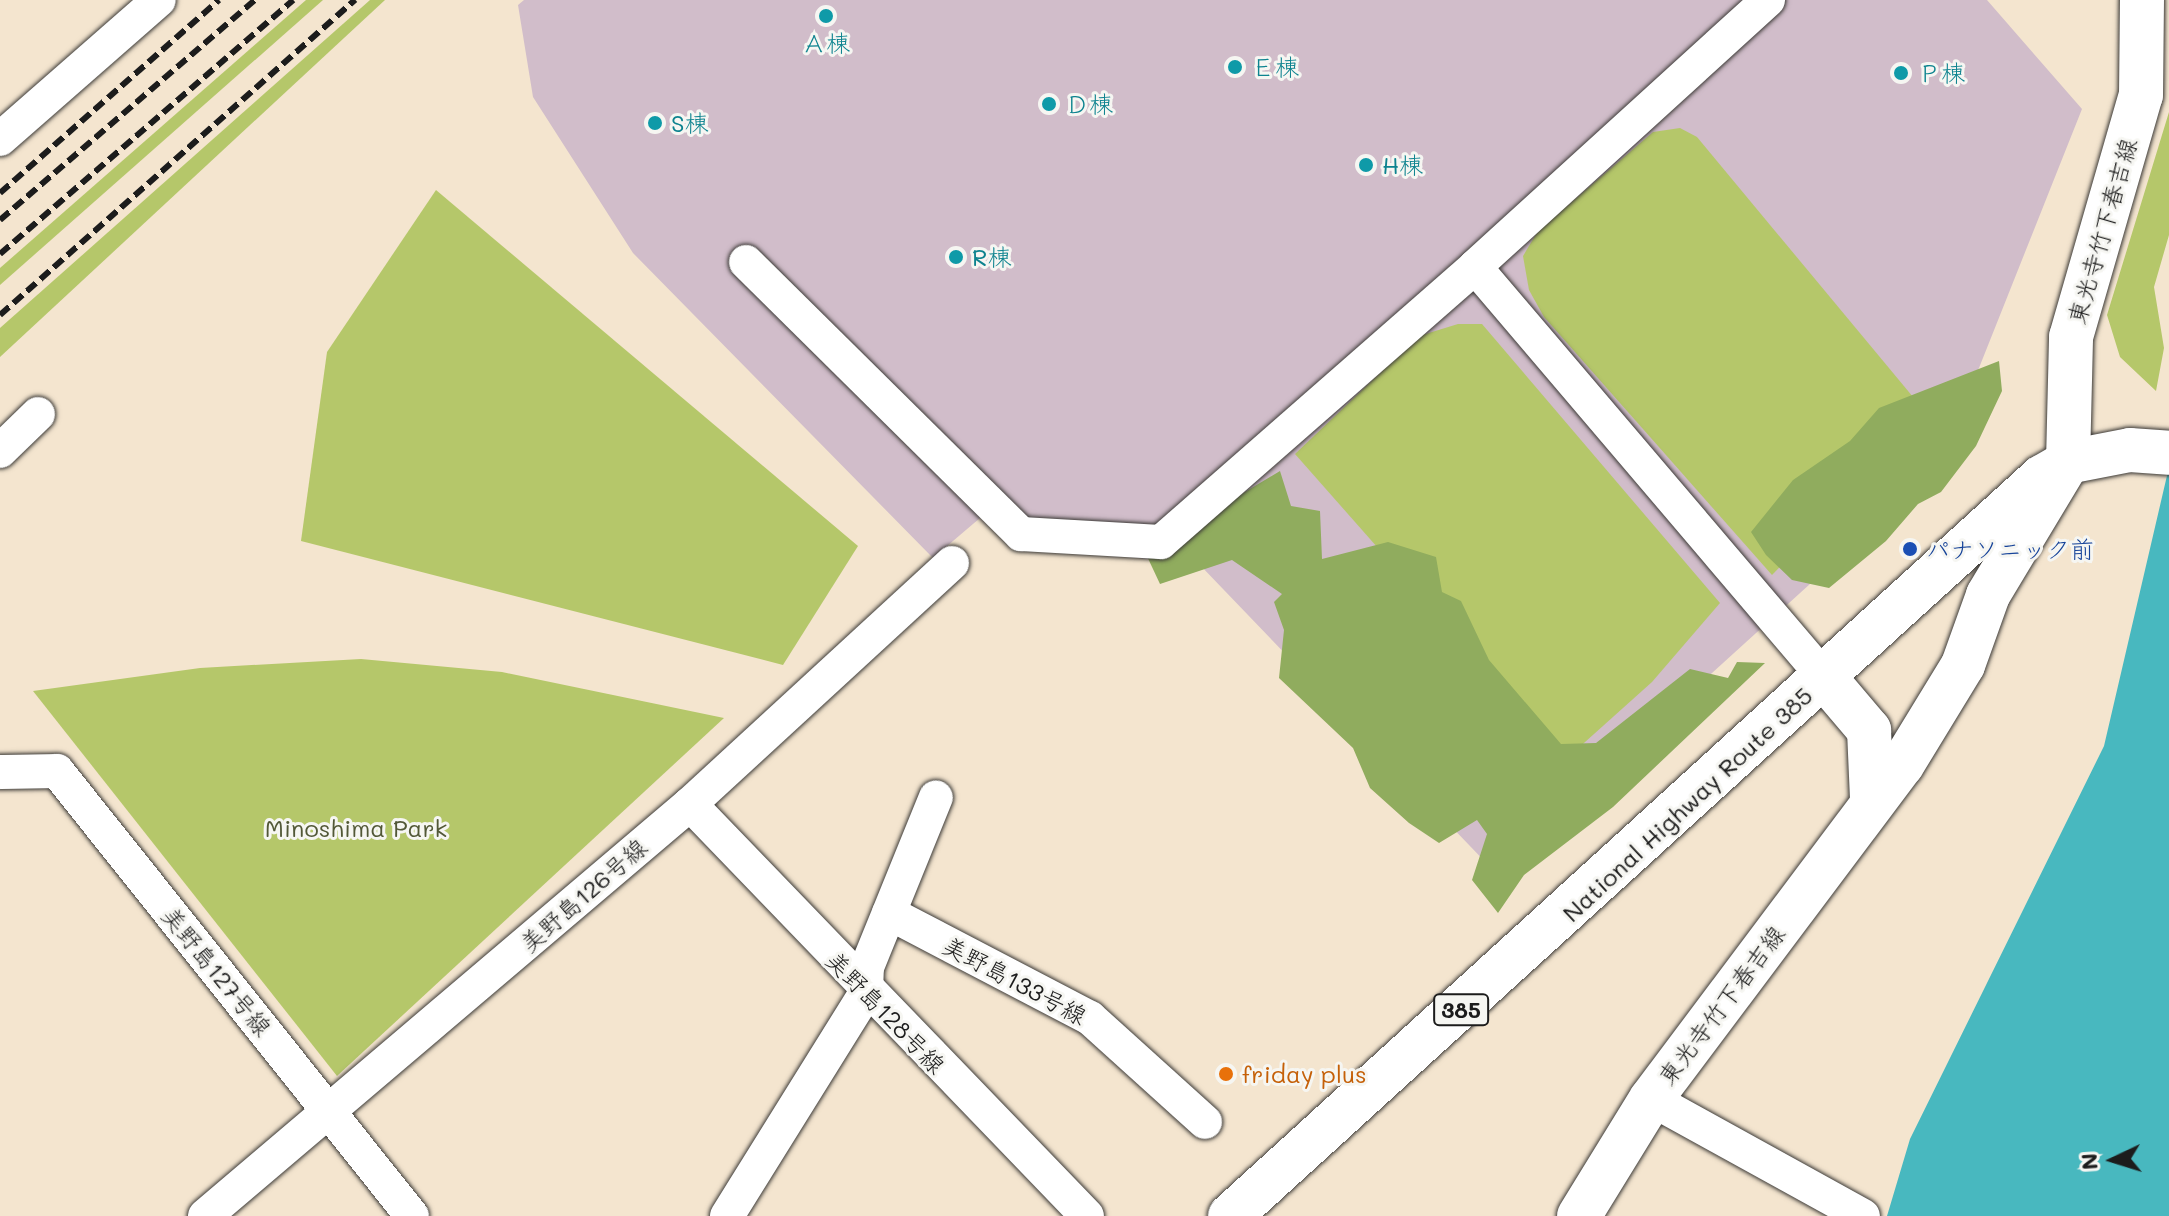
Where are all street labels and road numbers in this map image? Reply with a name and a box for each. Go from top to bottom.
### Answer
street label: 東光寺竹下春吉線 [2062,135,2142,327]
street label: National Highway Route 385 [1556,681,1818,927]
street label: 美野島126号線 [514,832,652,958]
street label: 美野島127号線 [156,901,278,1041]
street label: 東光寺竹下春吉線 [1652,920,1790,1090]
street label: 美野島133号線 [938,930,1092,1030]
street label: 美野島128号線 [821,945,951,1079]
road number: 385 [1433,992,1489,1028]

